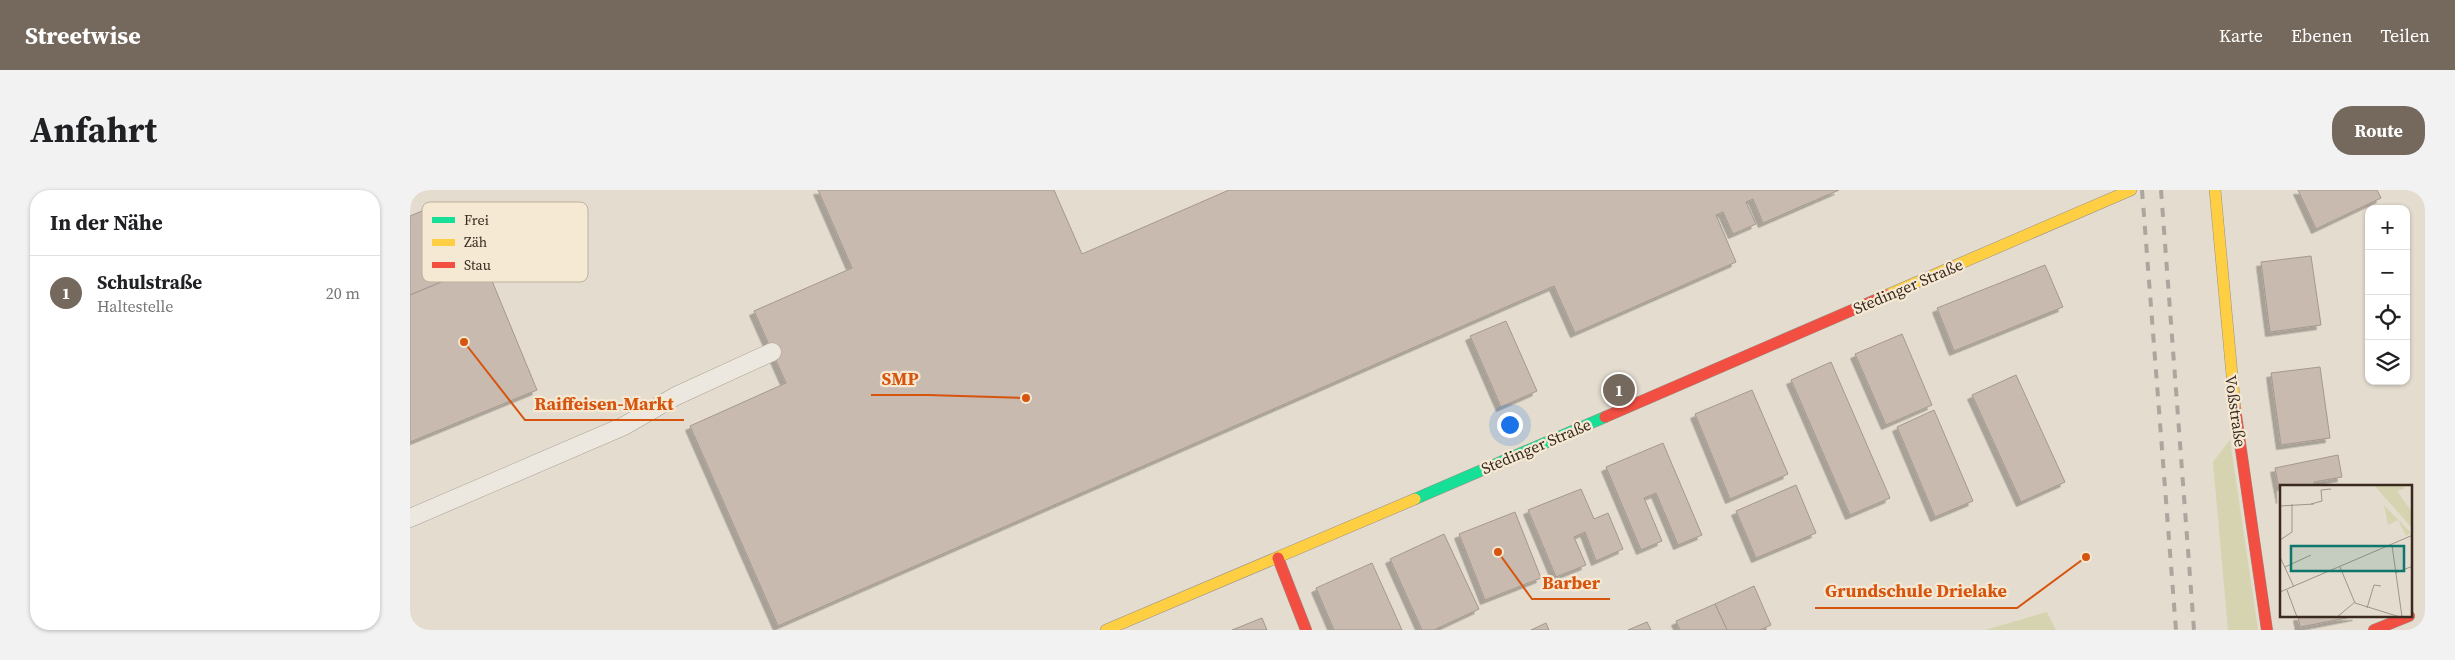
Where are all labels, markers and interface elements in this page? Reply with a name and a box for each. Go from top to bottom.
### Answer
text: Streetwise [25,19,141,52]
text: Karte [2219,23,2263,48]
text: Ebenen [2291,23,2352,48]
text: Teilen [2380,23,2430,48]
text: Anfahrt [30,106,157,154]
button: Route [2332,106,2425,155]
legend [422,202,588,282]
map controls [2365,205,2410,385]
button: + [2365,205,2410,250]
text: In der Nähe [50,208,163,237]
text: Frei [464,210,489,230]
text: Zäh [464,232,487,252]
button: − [2365,250,2410,295]
street label: Stedinger Straße [1850,253,1966,319]
text: Stau [464,255,491,275]
text: Schulstraße [97,269,202,295]
text: 1 [62,282,70,304]
text: 20 m [326,282,360,304]
text: Haltestelle [97,295,173,317]
button: locate [2365,295,2410,340]
button: layers [2365,340,2410,385]
callout: SMP [871,362,928,395]
text: SMP [882,366,918,391]
pin: 1 [1603,371,1635,409]
street label: Voßstraße [2220,374,2252,448]
callout: Raiffeisen-Markt [525,387,684,420]
text: Raiffeisen-Markt [534,391,674,416]
your location [1497,412,1523,438]
street label: Stedinger Straße [1478,413,1594,479]
inset map [2280,485,2412,618]
callout: Barber [1532,566,1610,599]
text: Barber [1542,570,1601,595]
callout: Grundschule Drielake [1815,575,2017,608]
text: Grundschule Drielake [1825,578,2007,603]

